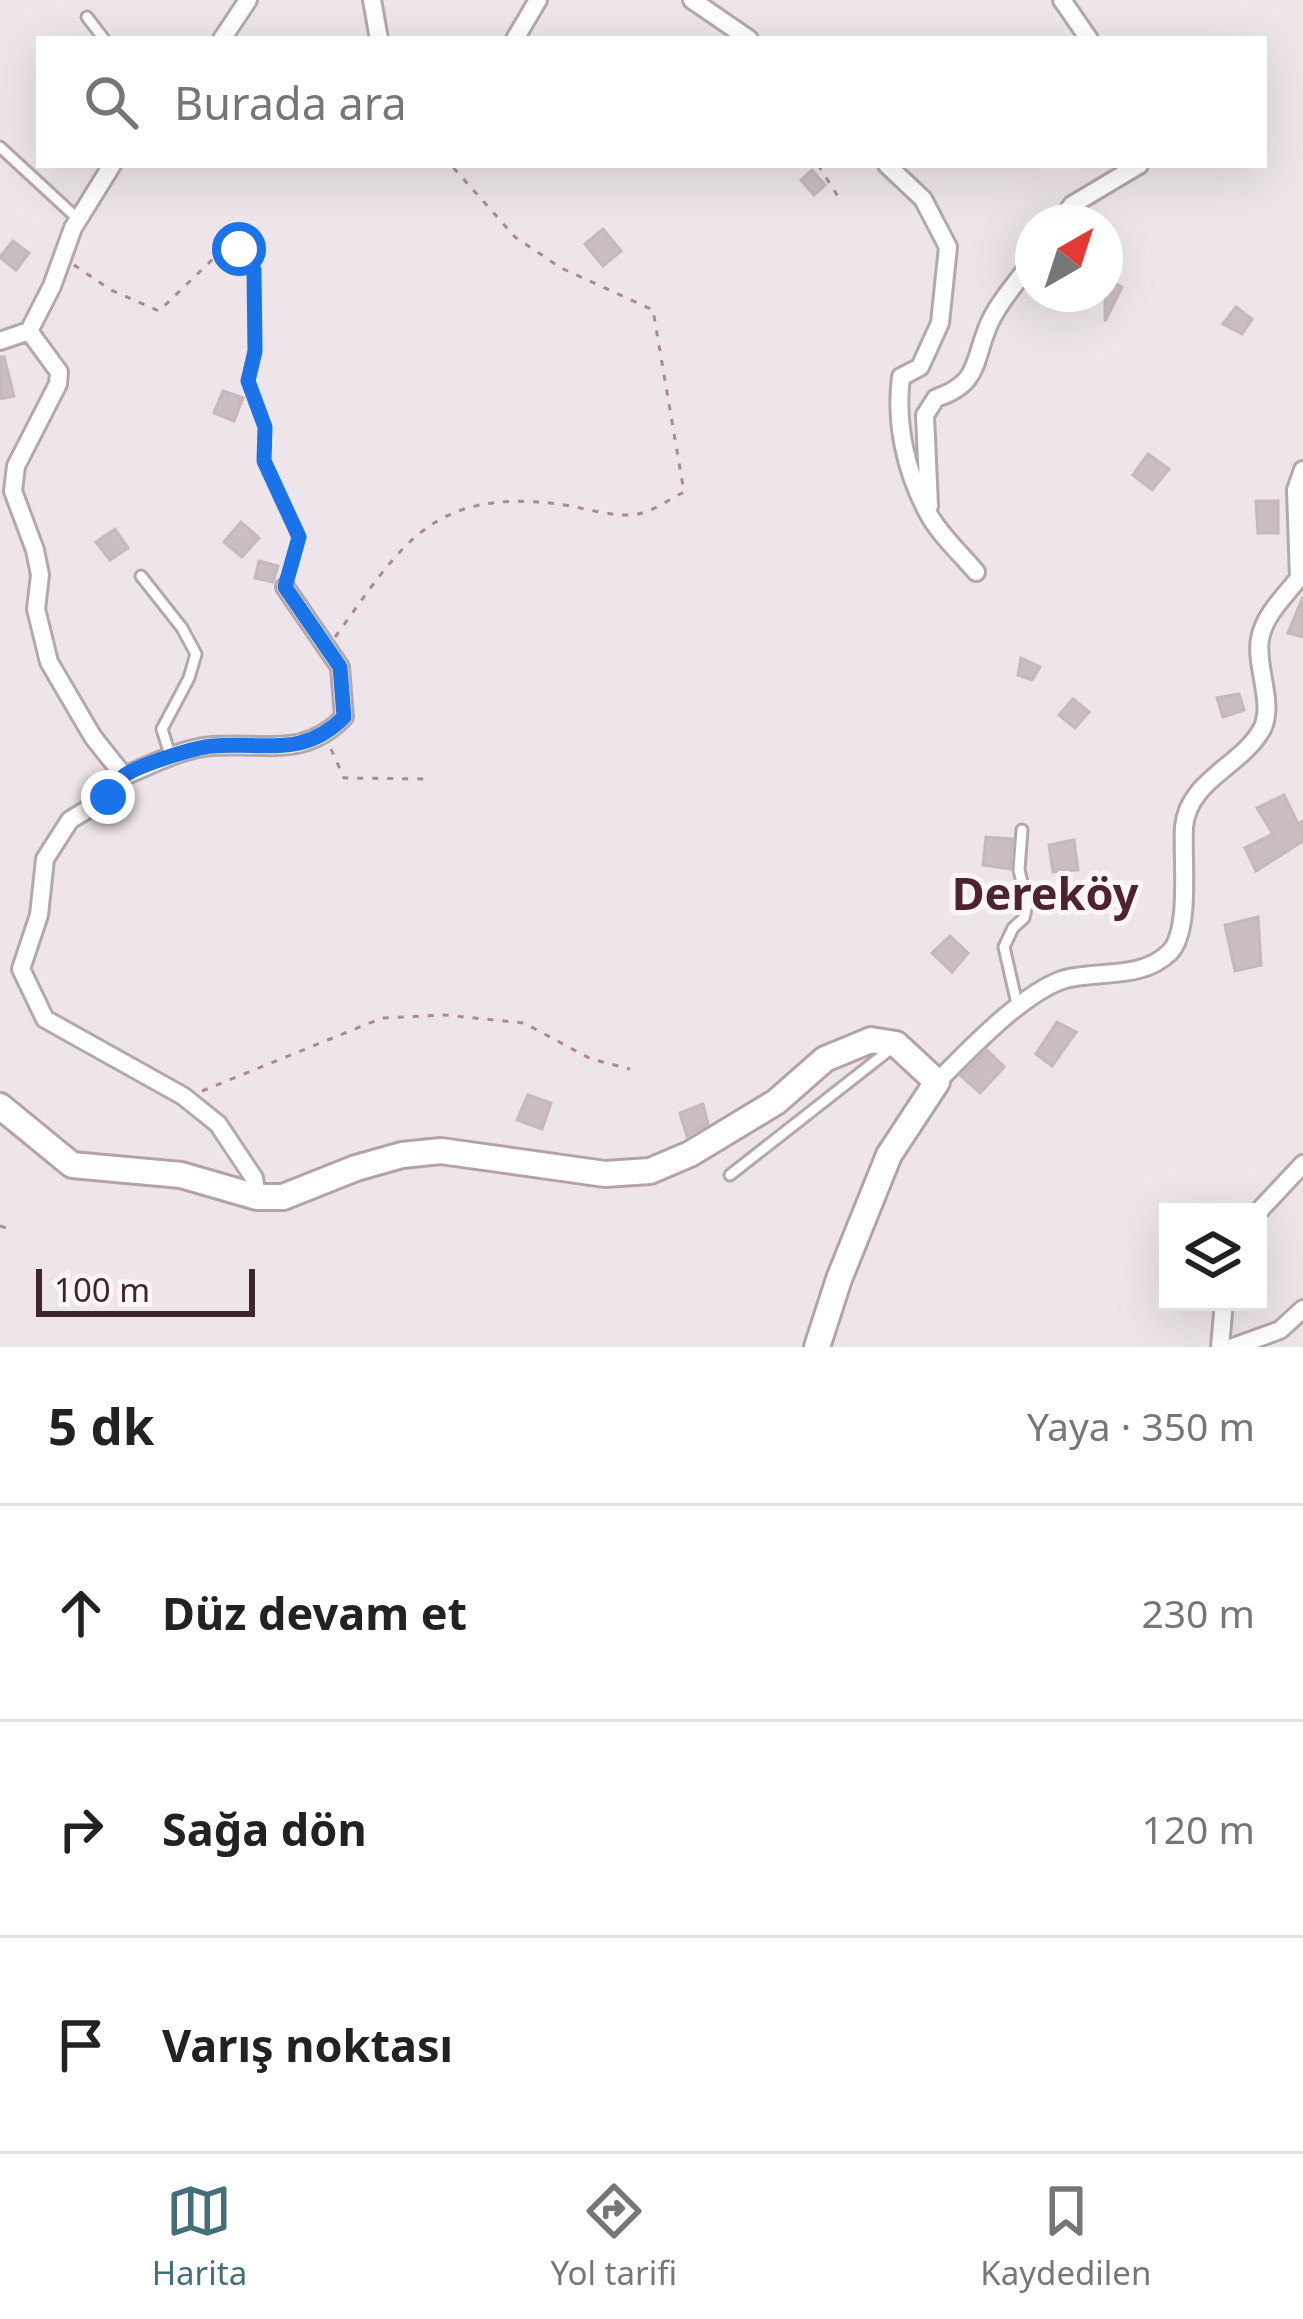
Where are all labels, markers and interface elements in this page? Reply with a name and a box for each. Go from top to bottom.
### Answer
search box [36,36,1267,168]
icon: search [78,69,144,135]
text: Burada ara [174,72,407,133]
north arrow [1015,204,1123,312]
route start [212,222,266,276]
route end [81,770,135,824]
district label: Dereköy [952,862,1139,923]
map controls [1159,1203,1267,1311]
button: layers [1159,1203,1267,1311]
scale bar [36,1263,255,1316]
text: 100 m [54,1267,150,1312]
text: 5 dk [48,1390,154,1460]
text: Yaya · 350 m [1027,1399,1255,1452]
icon: ahead [48,1580,114,1646]
text: Düz devam et [162,1582,467,1643]
text: 230 m [1141,1586,1255,1639]
icon: right [48,1796,114,1862]
text: Sağa dön [162,1798,367,1859]
text: 120 m [1141,1802,1255,1855]
icon: arrive [48,2012,114,2078]
text: Varış noktası [162,2014,453,2075]
tab: Harita [152,2178,247,2295]
tab: Yol tarifi [550,2178,677,2295]
tab: Kaydedilen [980,2178,1151,2295]

